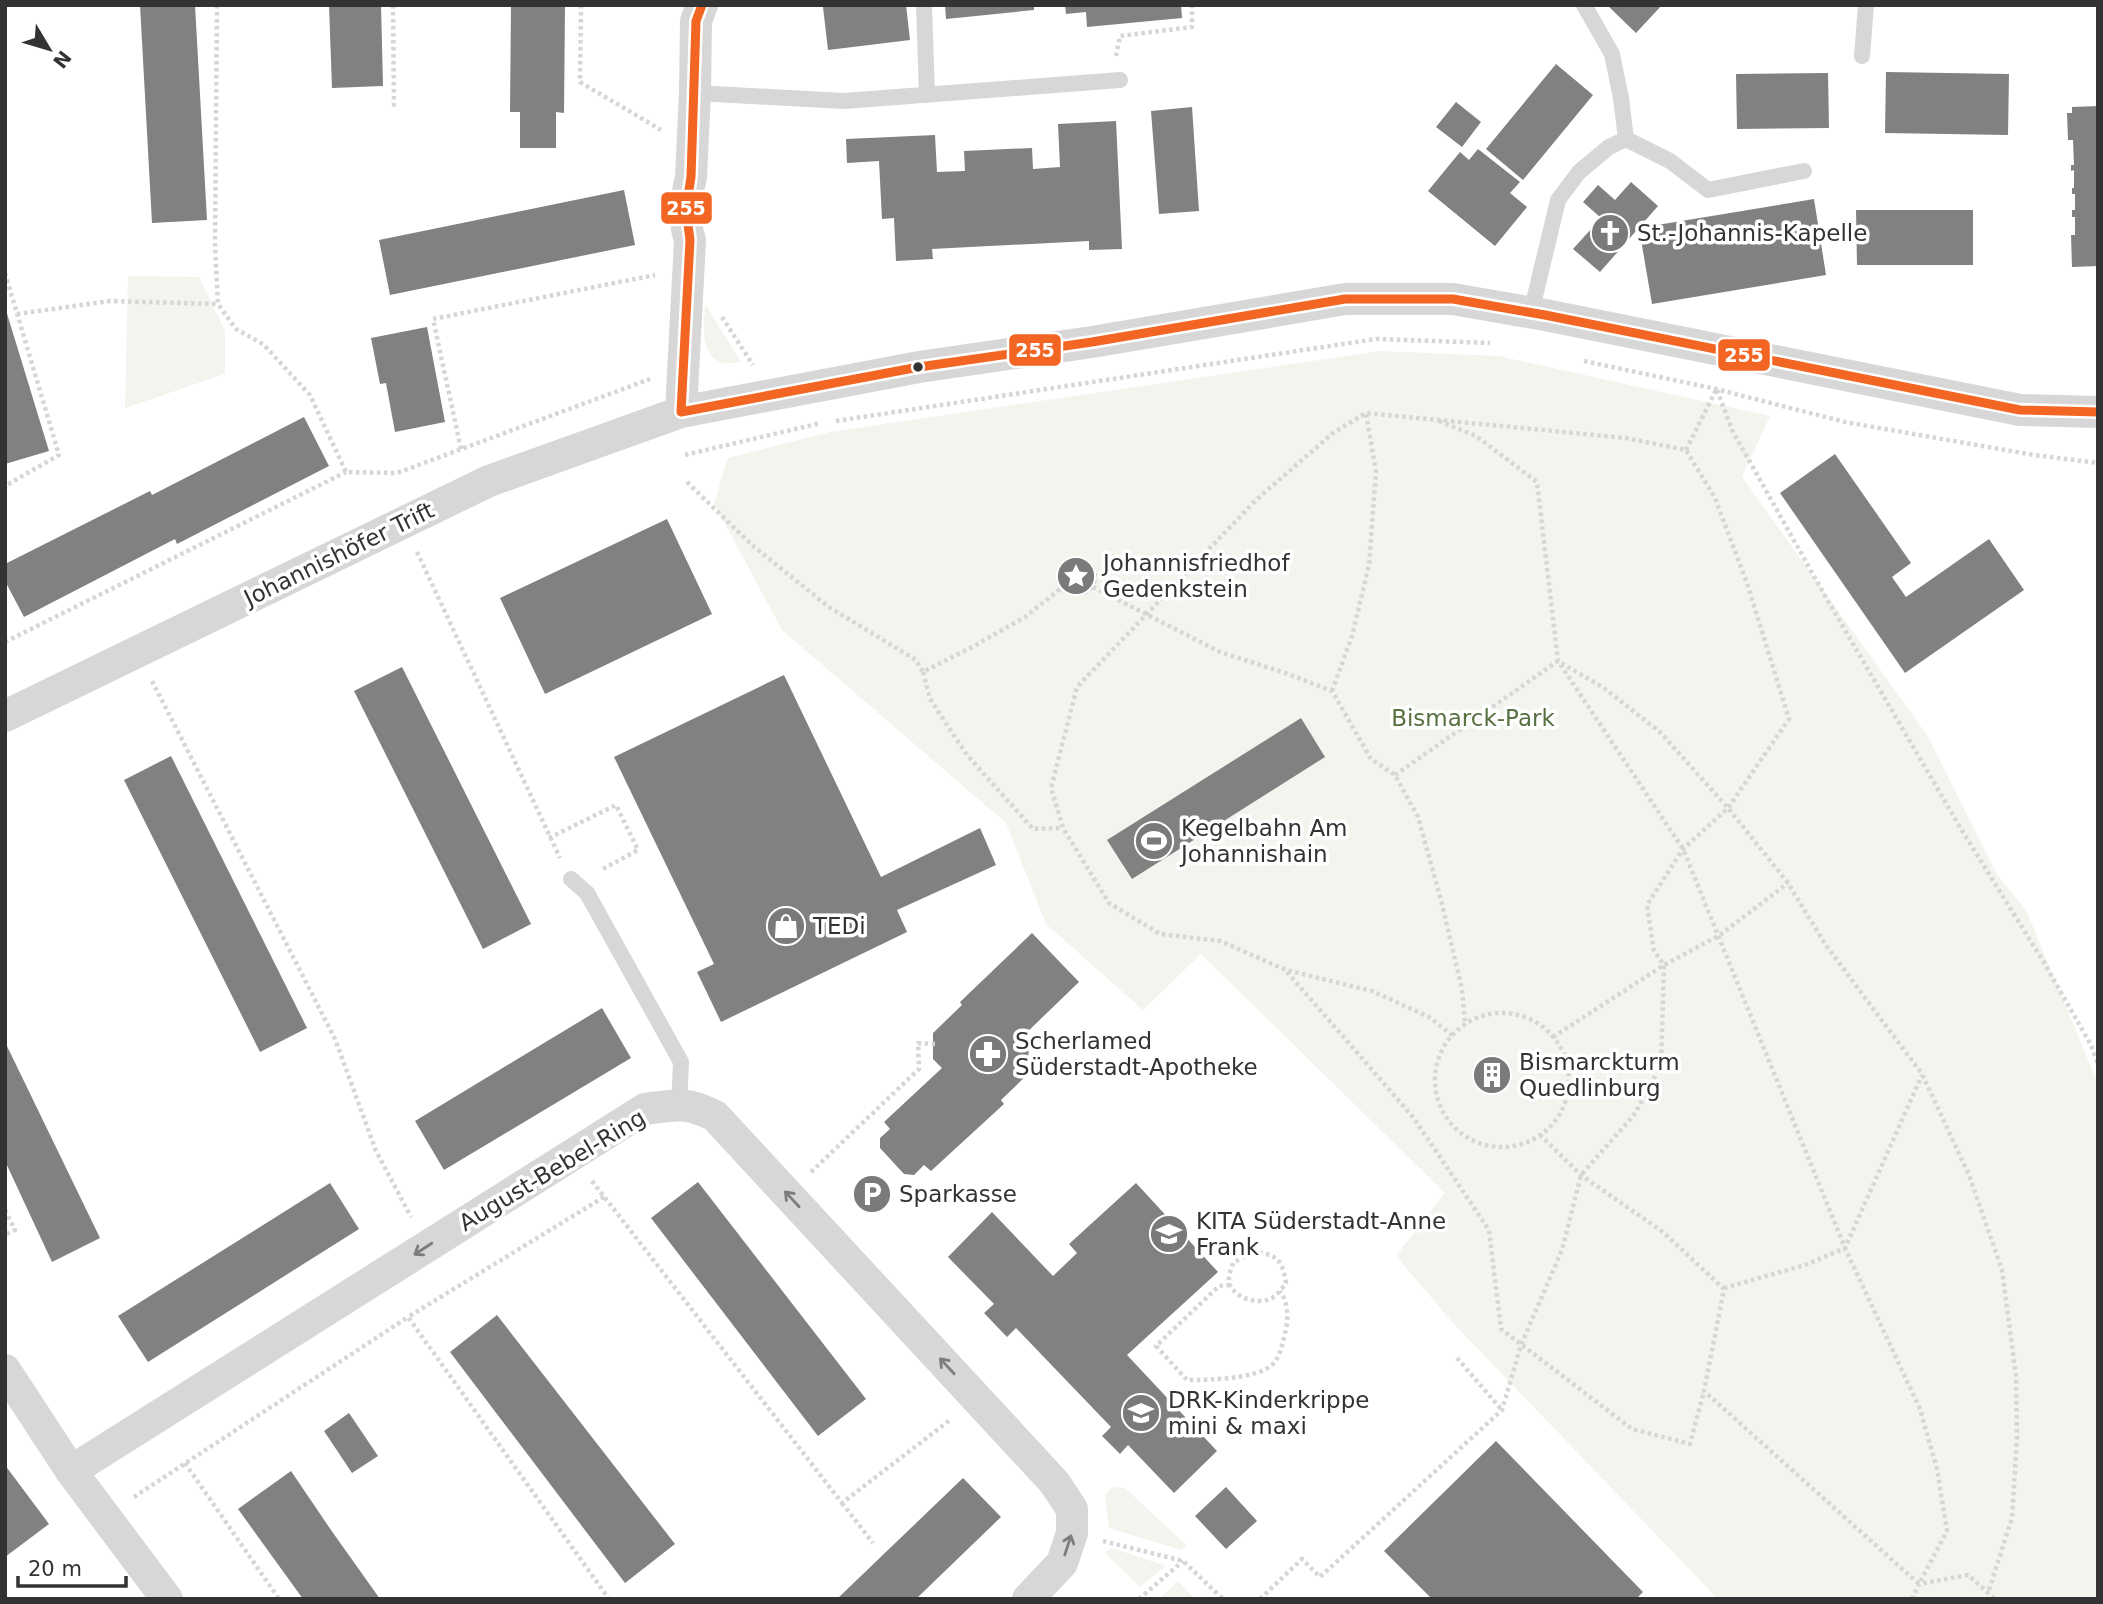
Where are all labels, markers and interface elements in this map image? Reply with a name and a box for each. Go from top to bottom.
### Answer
north arrow [14,14,84,84]
text: N [49,46,76,73]
line badge: 255 [660,191,713,225]
text: 255 [666,197,706,219]
church icon: St.-Johannis-Kapelle [1589,212,1631,254]
place label: St.-Johannis-Kapelle [1637,220,1867,246]
line badge: 255 [1008,333,1062,367]
line badge: 255 [1717,338,1771,372]
text: 255 [1015,339,1055,361]
text: 255 [1724,344,1764,366]
unlabelled marker [911,360,925,374]
street label: Johannishöfer Trift [238,497,438,612]
place label: Johannisfriedhof Gedenkstein [1101,550,1290,602]
place icon: Johannisfriedhof Gedenkstein [1055,555,1097,597]
park label: Bismarck-Park [1391,705,1555,731]
place label: Kegelbahn Am Johannishain [1179,815,1348,867]
sports icon: Kegelbahn Am Johannishain [1133,820,1175,862]
shop icon: TEDi [765,905,807,947]
place label: TEDi [812,913,866,939]
place label: Scherlamed Süderstadt-Apotheke [1015,1028,1258,1080]
pharmacy icon: Scherlamed Süderstadt-Apotheke [967,1033,1009,1075]
place label: Bismarckturm Quedlinburg [1519,1049,1680,1101]
building icon: Bismarckturm Quedlinburg [1471,1054,1513,1096]
street label: August-Bebel-Ring [454,1104,650,1236]
parking icon: Sparkasse [851,1173,893,1215]
place label: Sparkasse [899,1181,1017,1207]
one-way arrow [784,1190,800,1208]
place label: KITA Süderstadt-Anne Frank [1196,1208,1446,1260]
school or university icon: KITA Süderstadt-Anne Frank [1148,1213,1190,1255]
one-way arrow [414,1242,434,1256]
one-way arrow [938,1358,955,1375]
place label: DRK-Kinderkrippe mini & maxi [1168,1387,1369,1439]
school or university icon: DRK-Kinderkrippe mini & maxi [1120,1392,1162,1434]
one-way arrow [1063,1535,1075,1557]
scale bar [18,1544,126,1588]
text: 20 m [28,1557,82,1581]

